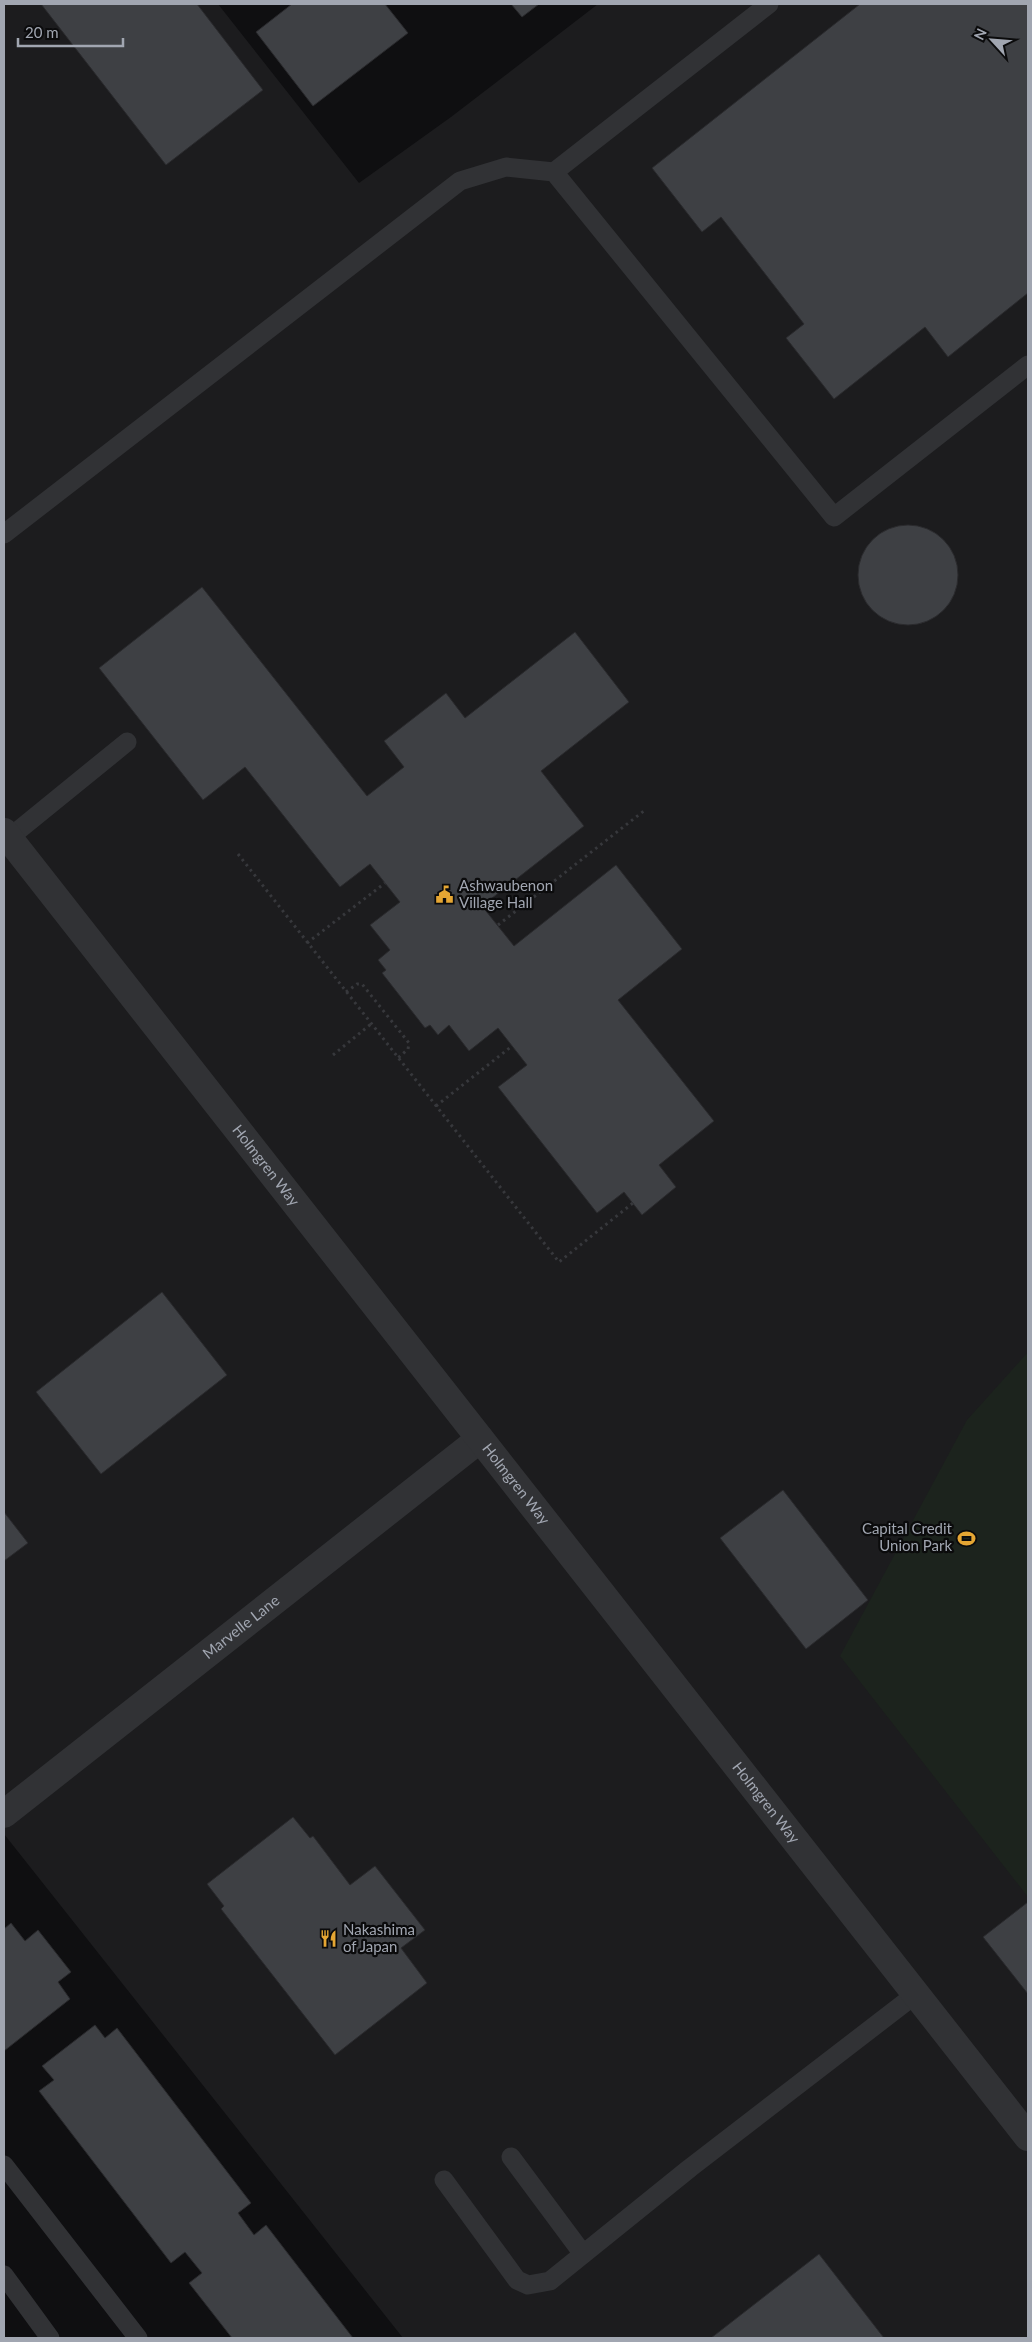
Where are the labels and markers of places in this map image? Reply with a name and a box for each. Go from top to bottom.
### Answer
place label: Ashwaubenon Village Hall [459,876,553,911]
public building icon: Ashwaubenon Village Hall [435,885,455,905]
place label: Capital Credit Union Park [862,1519,953,1554]
sports icon: Capital Credit Union Park [956,1528,976,1548]
place label: Nakashima of Japan [343,1920,415,1955]
restaurant icon: Nakashima of Japan [319,1929,339,1949]

